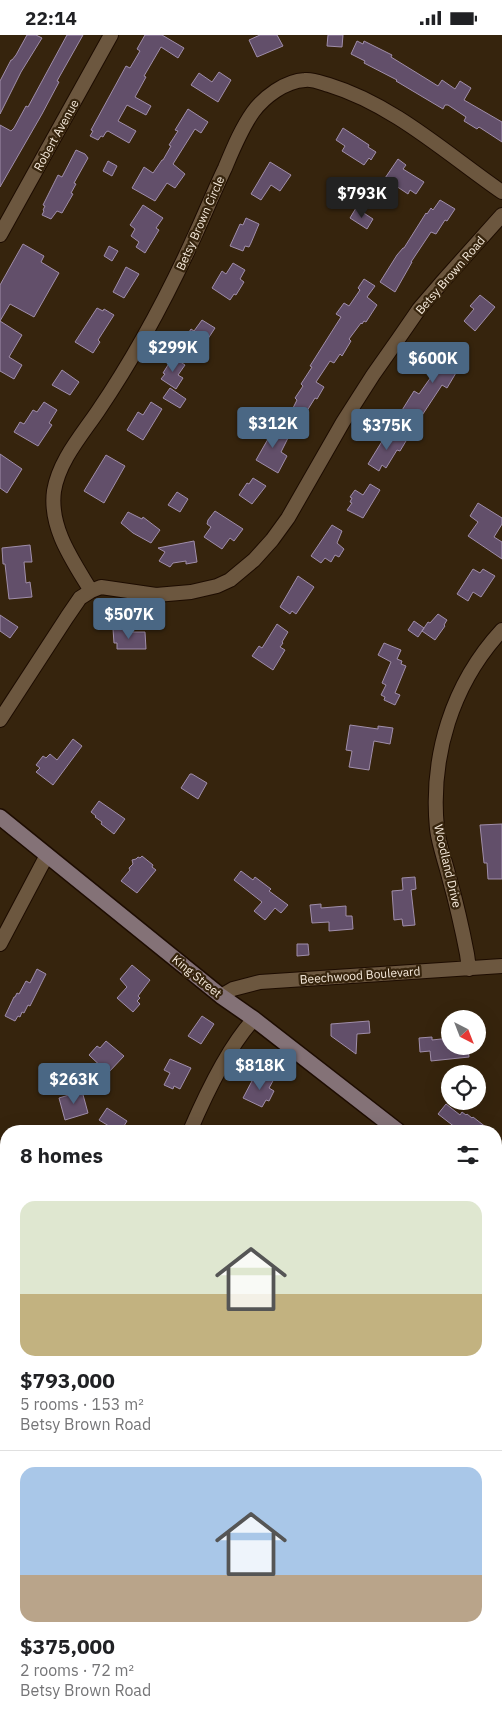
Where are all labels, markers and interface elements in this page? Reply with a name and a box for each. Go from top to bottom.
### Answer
text: 22:14 [25,6,77,30]
street label: Robert Avenue [30,96,82,173]
street label: Betsy Brown Circle [173,173,228,272]
pin: $793K [327,177,397,219]
text: $793K [337,183,387,203]
street label: Betsy Brown Road [412,233,488,317]
pin: $299K [138,331,208,373]
text: $299K [148,337,198,357]
pin: $600K [398,341,468,384]
text: $600K [408,348,458,368]
pin: $312K [238,407,308,449]
pin: $375K [352,409,422,451]
text: $312K [248,413,298,433]
text: $375K [362,415,412,435]
pin: $507K [94,597,164,640]
text: $507K [104,604,154,624]
street label: Woodland Drive [431,823,465,910]
street label: King Street [169,951,225,1001]
street label: Beechwood Boulevard [299,963,421,987]
north arrow [441,1010,486,1055]
map controls [441,1010,486,1110]
pin: $818K [225,1049,295,1091]
text: $818K [235,1055,285,1075]
pin: $263K [39,1063,109,1105]
button: locate [441,1065,486,1110]
text: $263K [49,1069,99,1089]
text: 8 homes [20,1141,103,1169]
icon: filters [454,1141,482,1169]
icon: home [206,1234,296,1324]
text: $793,000 [20,1366,115,1394]
text: 5 rooms · 153 m² [20,1394,144,1414]
text: Betsy Brown Road [20,1414,151,1434]
icon: home [206,1499,296,1589]
text: $375,000 [20,1632,115,1660]
text: 2 rooms · 72 m² [20,1660,134,1680]
text: Betsy Brown Road [20,1680,151,1700]

